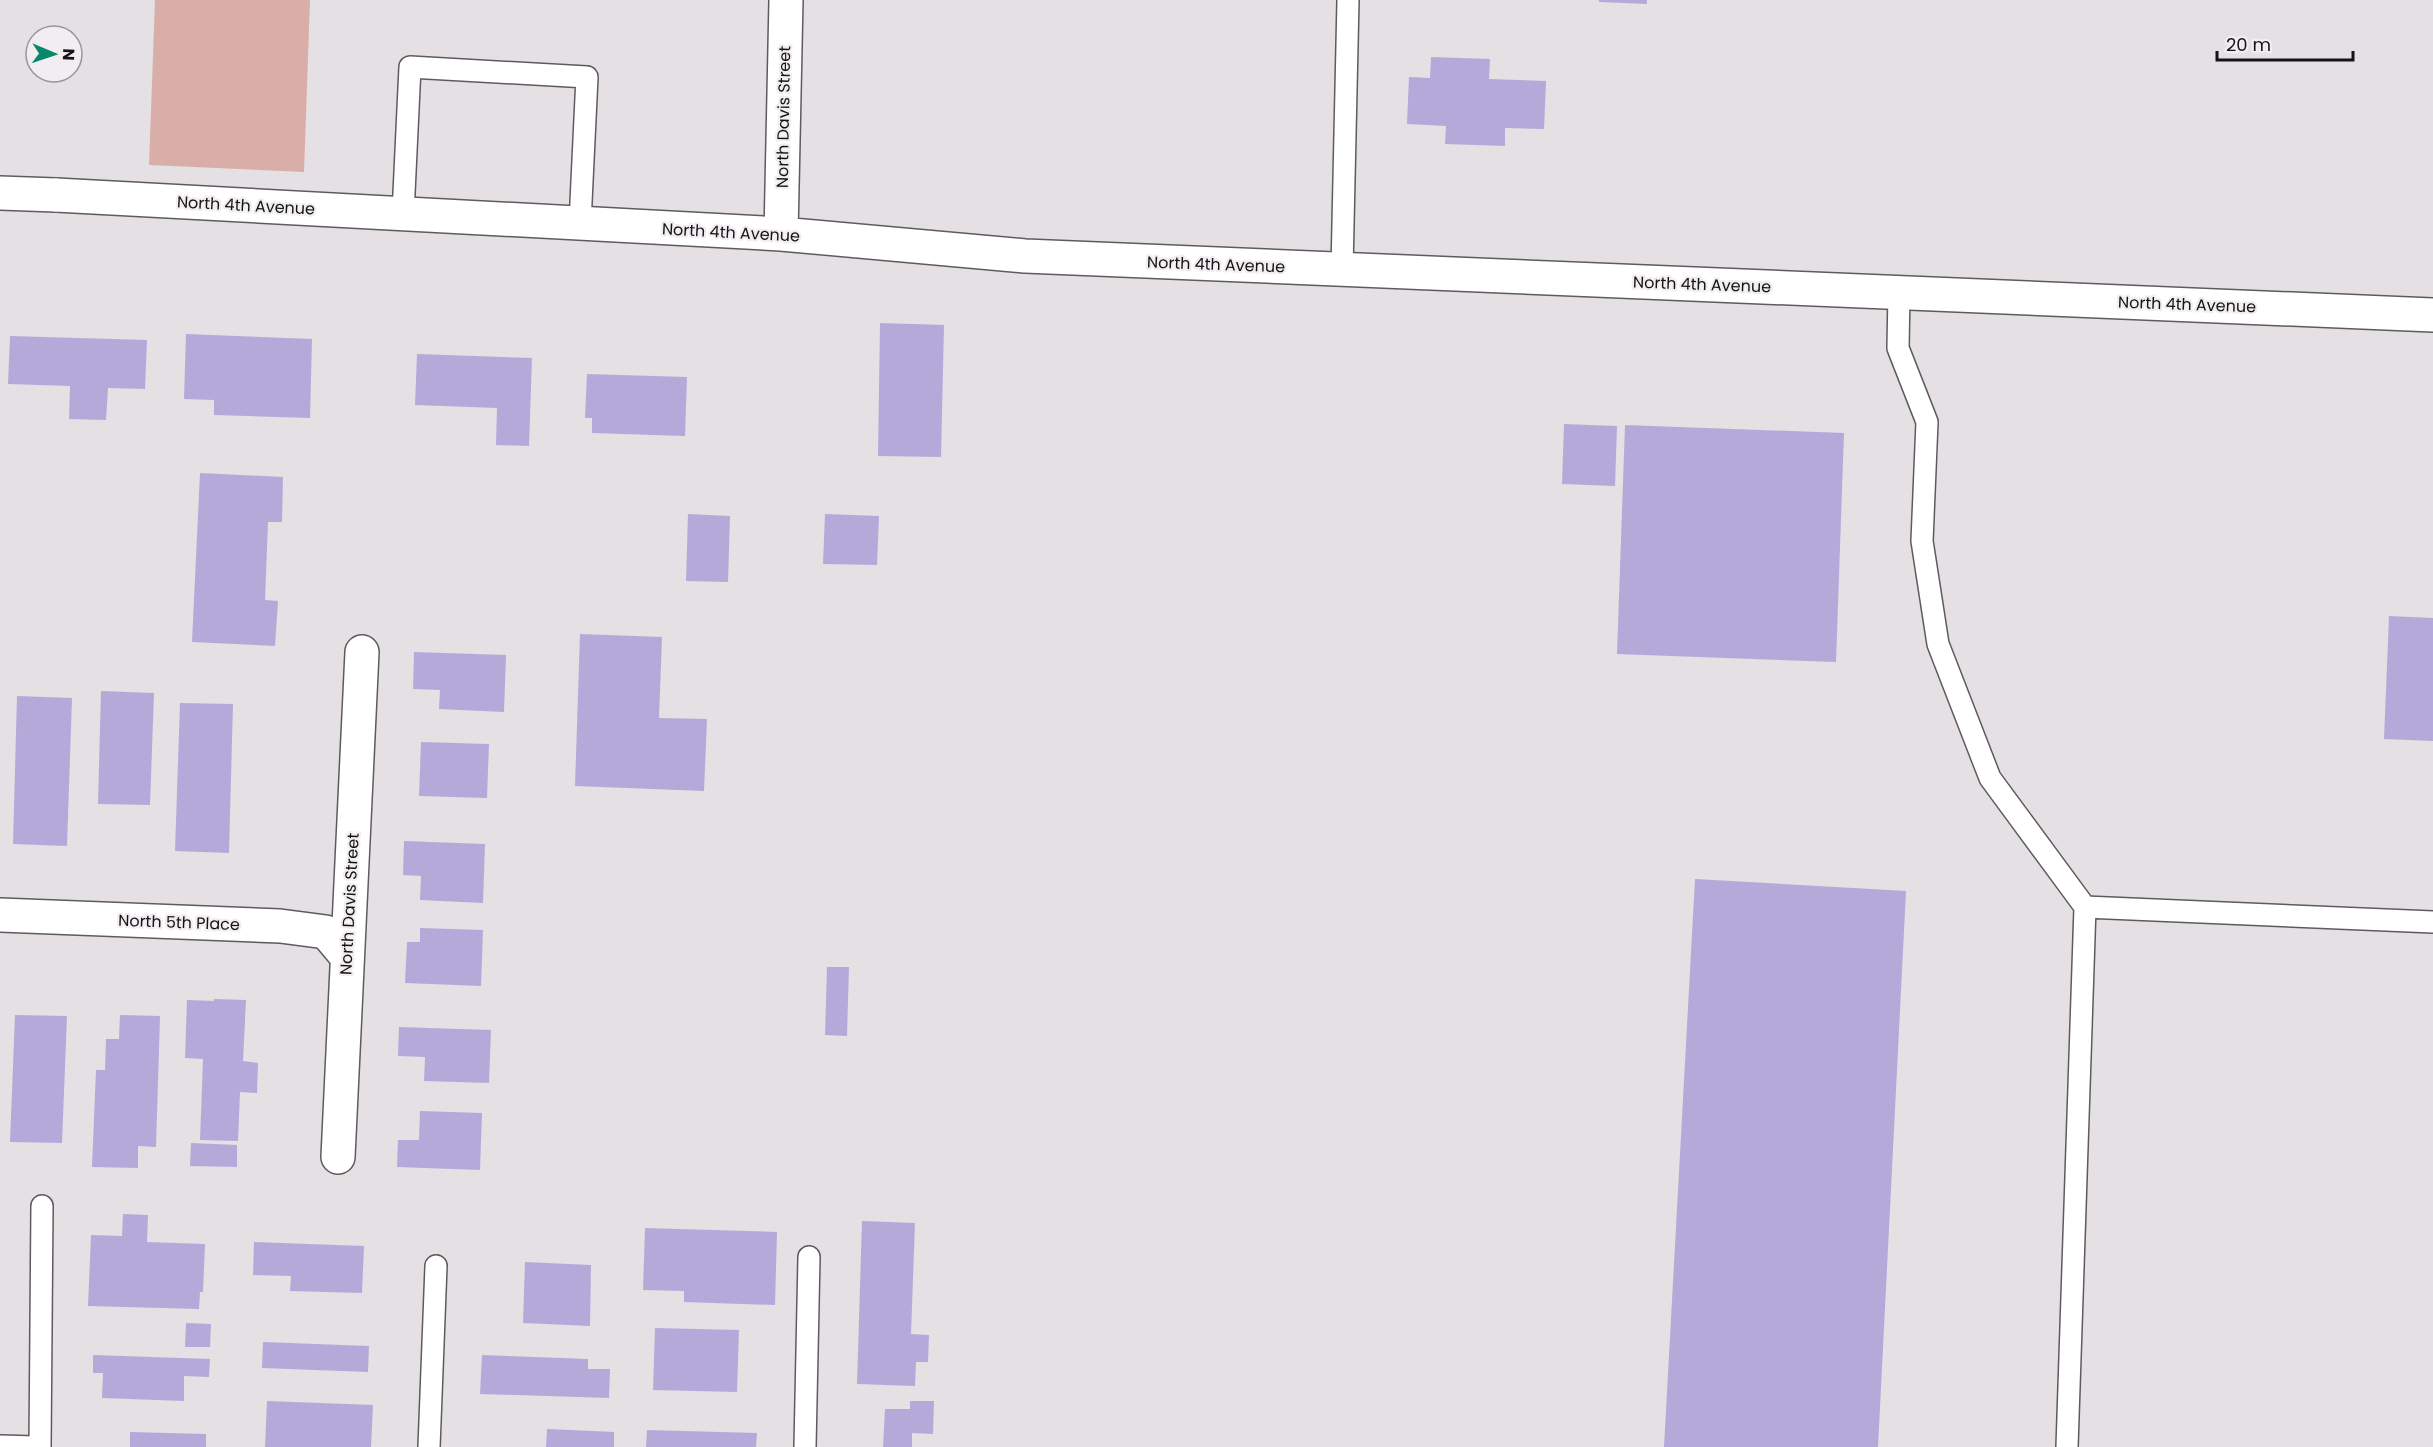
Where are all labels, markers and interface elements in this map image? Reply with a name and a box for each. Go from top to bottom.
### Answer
north arrow [24,24,84,84]
scale bar [2217,24,2354,62]
text: 20 m [2226,32,2271,57]
street label: North Davis Street [771,45,796,188]
text: N [57,48,80,61]
street label: North 4th Avenue [176,190,316,221]
street label: North 4th Avenue [661,217,801,248]
street label: North 4th Avenue [1146,251,1286,278]
street label: North 4th Avenue [1632,271,1772,298]
street label: North 4th Avenue [2117,291,2257,318]
street label: North Davis Street [334,832,365,976]
street label: North 5th Place [118,909,240,936]

